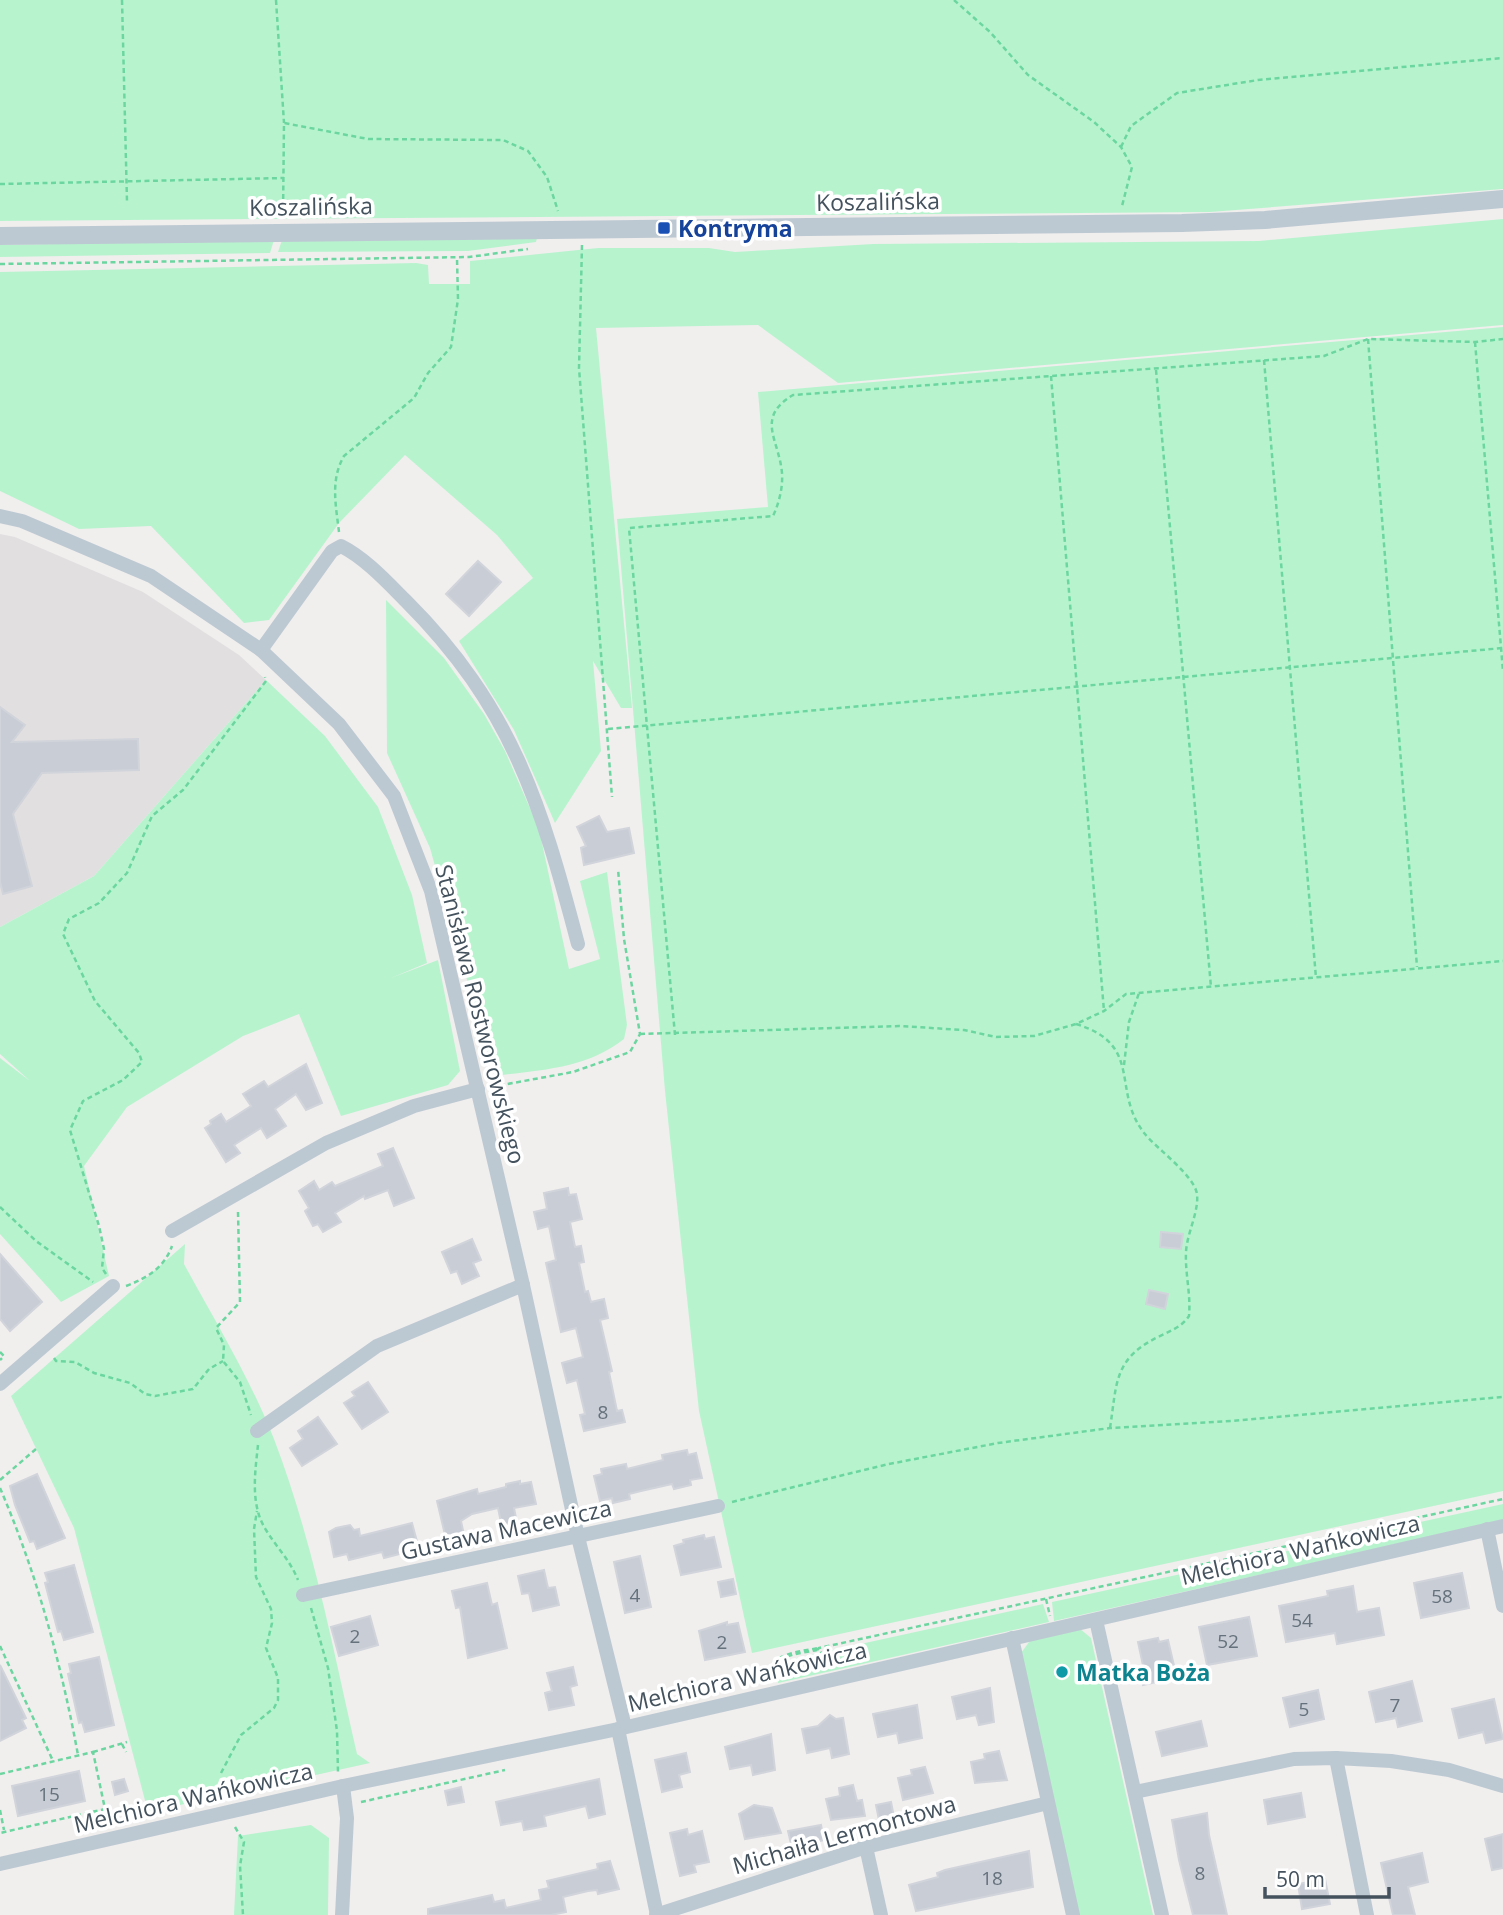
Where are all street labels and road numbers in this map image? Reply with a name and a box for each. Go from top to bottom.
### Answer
street label: Koszalińska [816,184,940,218]
street label: Koszalińska [249,189,373,223]
street label: Stanisława Rostworowskiego [428,861,534,1167]
street label: Gustawa Macewicza [398,1491,614,1567]
street label: Melchiora Wańkowicza [1177,1506,1423,1592]
street label: Melchiora Wańkowicza [624,1633,870,1719]
street label: Melchiora Wańkowicza [70,1754,316,1840]
street label: Michaiła Lermontowa [729,1787,959,1881]

